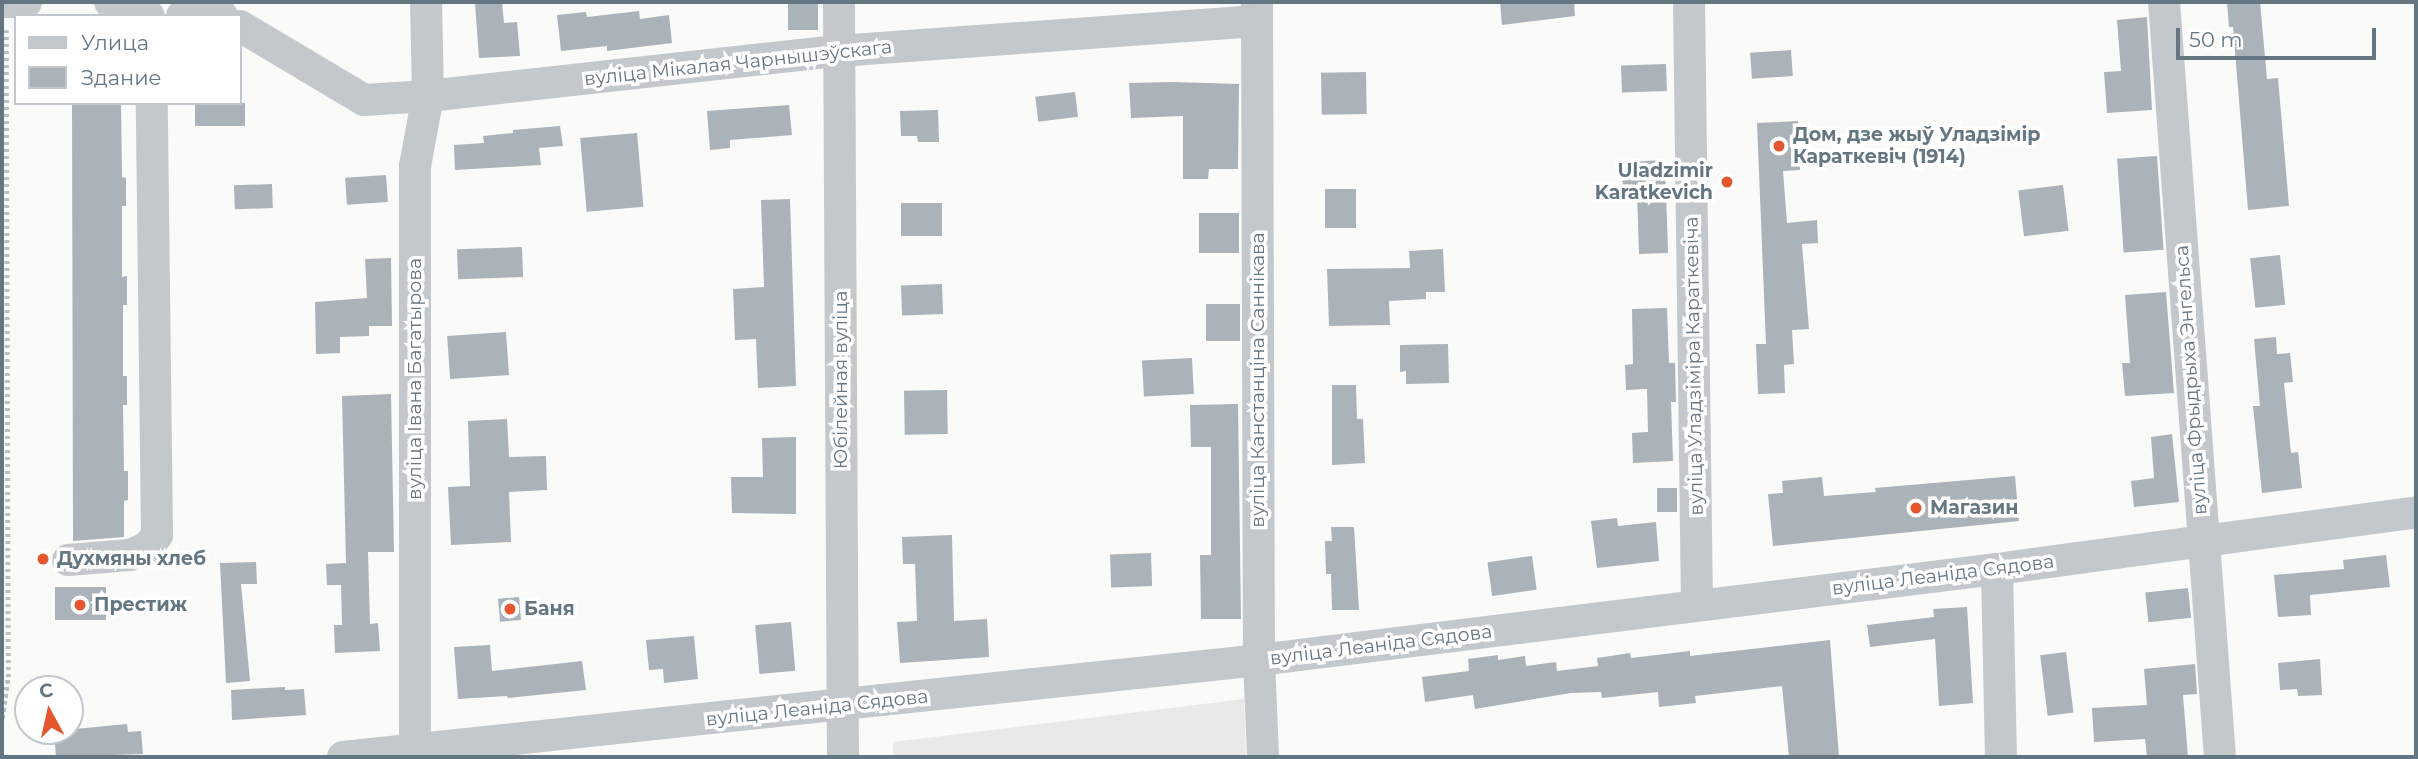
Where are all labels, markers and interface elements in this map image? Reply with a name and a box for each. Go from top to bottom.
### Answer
legend [14,14,242,105]
scale bar [2180,14,2380,58]
text: 50 m [2189,27,2243,52]
text: Улица [81,30,149,55]
street label: вуліца Мікалая Чарнышэўскага [583,35,893,91]
text: Здание [81,65,162,90]
place label: Дом, дзе жыў Уладзімір Караткевіч (1914) [1793,124,2041,168]
marker: Дом, дзе жыў Уладзімір Караткевіч (1914) [1771,138,1787,154]
place label: Uladzimir Karatkevich [1595,160,1713,204]
marker: Uladzimir Karatkevich [1719,174,1735,190]
street label: вуліца Уладзіміра Караткевіча [1680,216,1708,516]
street label: вуліца Канстанціна Саннікава [1247,232,1269,528]
street label: вуліца Фрыдрыха Энгельса [2170,244,2212,516]
street label: вуліца Івана Багатырова [404,258,426,500]
street label: Юбілейная вуліца [830,291,852,469]
place label: Магазин [1930,497,2018,519]
marker: Магазин [1908,500,1924,516]
place label: Духмяны хлеб [57,548,206,570]
street label: вуліца Леаніда Сядова [1831,550,2055,600]
marker: Духмяны хлеб [35,551,51,567]
place label: Престиж [94,594,187,616]
marker: Престиж [72,597,88,613]
place label: Баня [524,598,575,620]
marker: Баня [502,601,518,617]
street label: вуліца Леаніда Сядова [1269,620,1493,670]
north arrow [14,675,84,745]
text: С [38,678,55,703]
street label: вуліца Леаніда Сядова [705,685,929,731]

